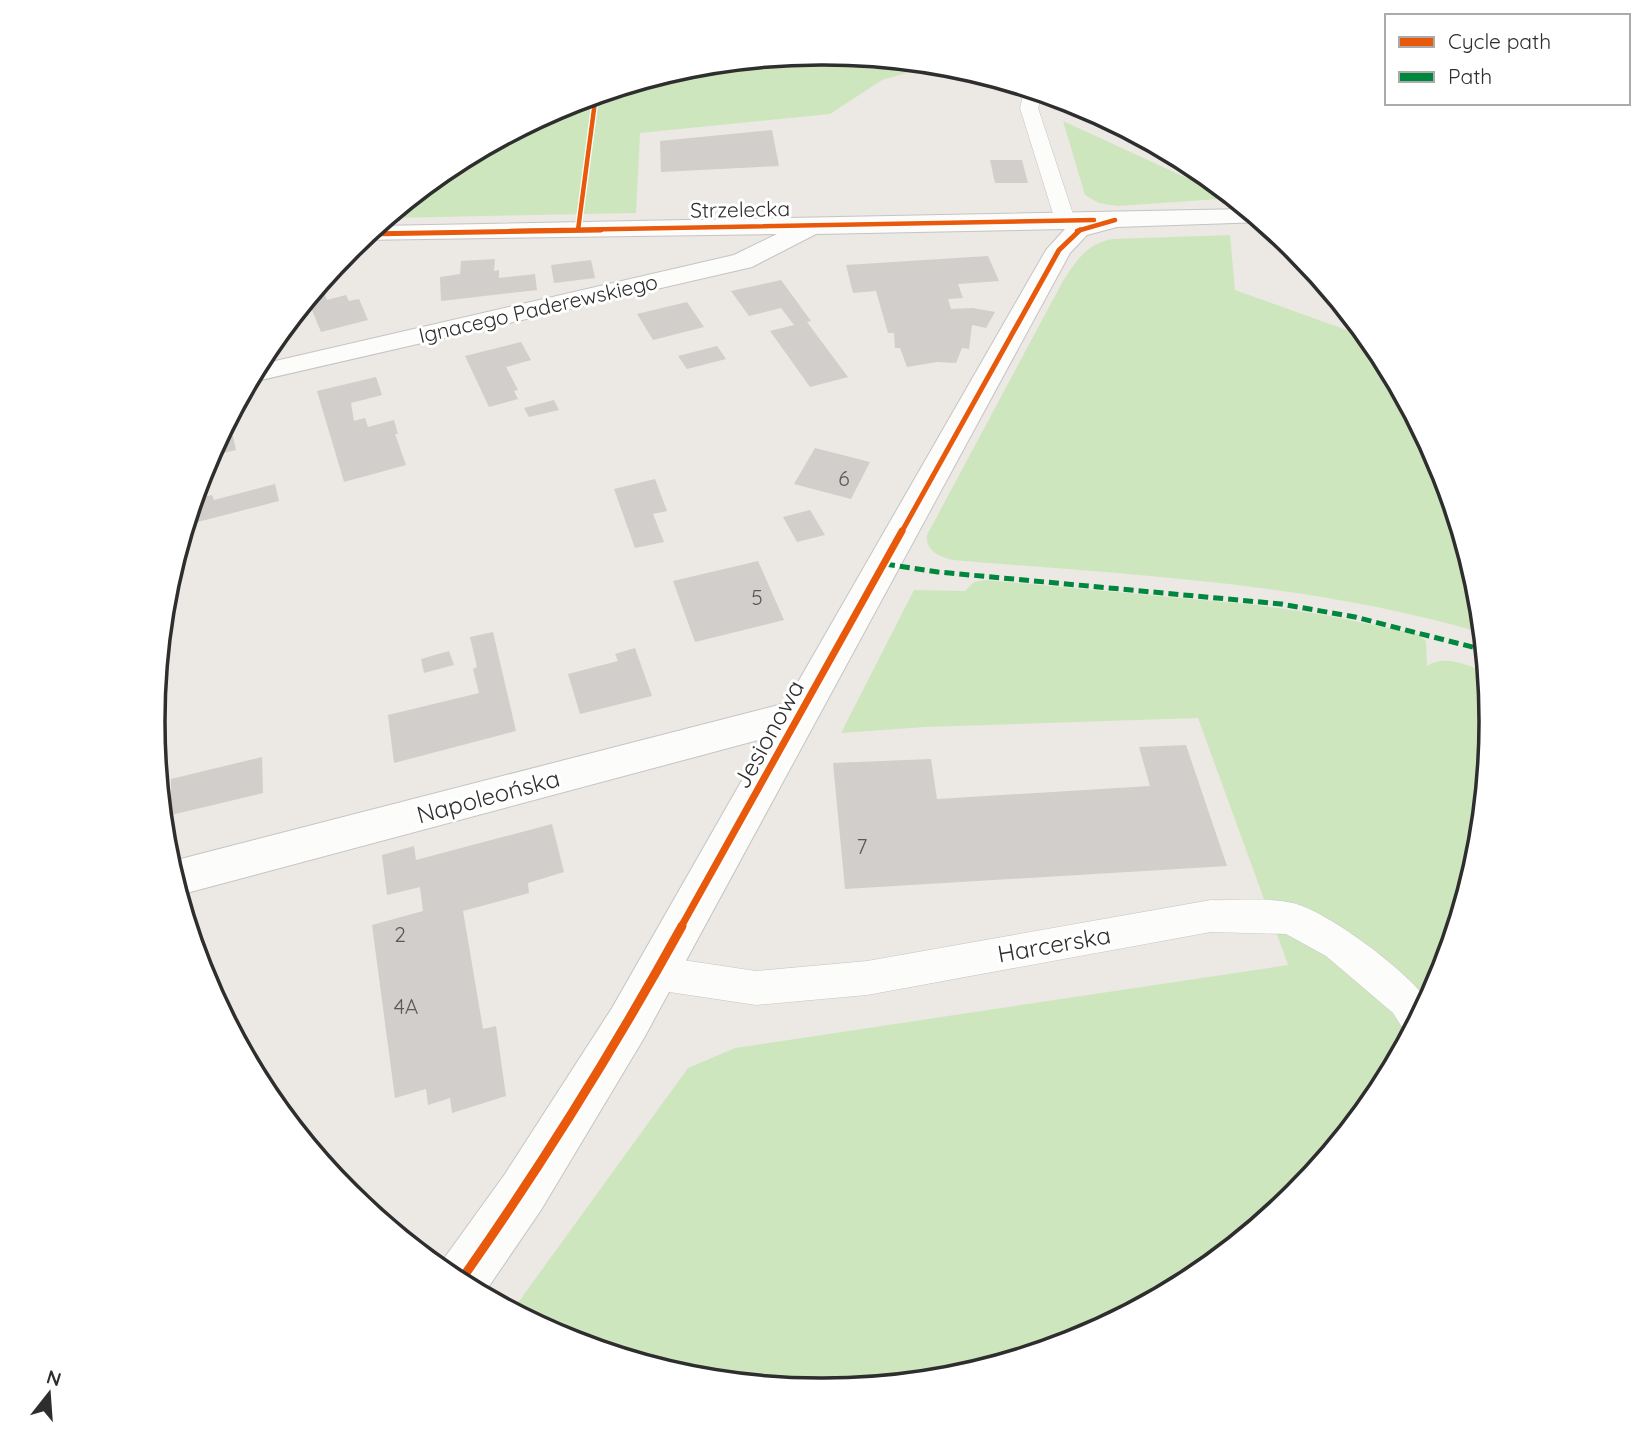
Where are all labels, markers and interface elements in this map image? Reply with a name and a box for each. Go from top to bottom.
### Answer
legend [1385,14,1630,105]
text: Cycle path [1448,28,1551,54]
text: Path [1448,63,1492,89]
street label: Strzelecka [690,195,790,223]
street label: Ignacego Paderewskiego [416,268,660,348]
house number: 6 [838,465,850,491]
house number: 5 [751,584,763,610]
street label: Jesionowa [726,675,810,793]
street label: Napoleońska [413,763,563,829]
house number: 7 [857,833,868,859]
street label: Harcerska [995,919,1113,969]
house number: 2 [394,921,406,947]
house number: 4A [394,993,418,1019]
north arrow [14,1359,84,1429]
text: N [44,1364,64,1391]

